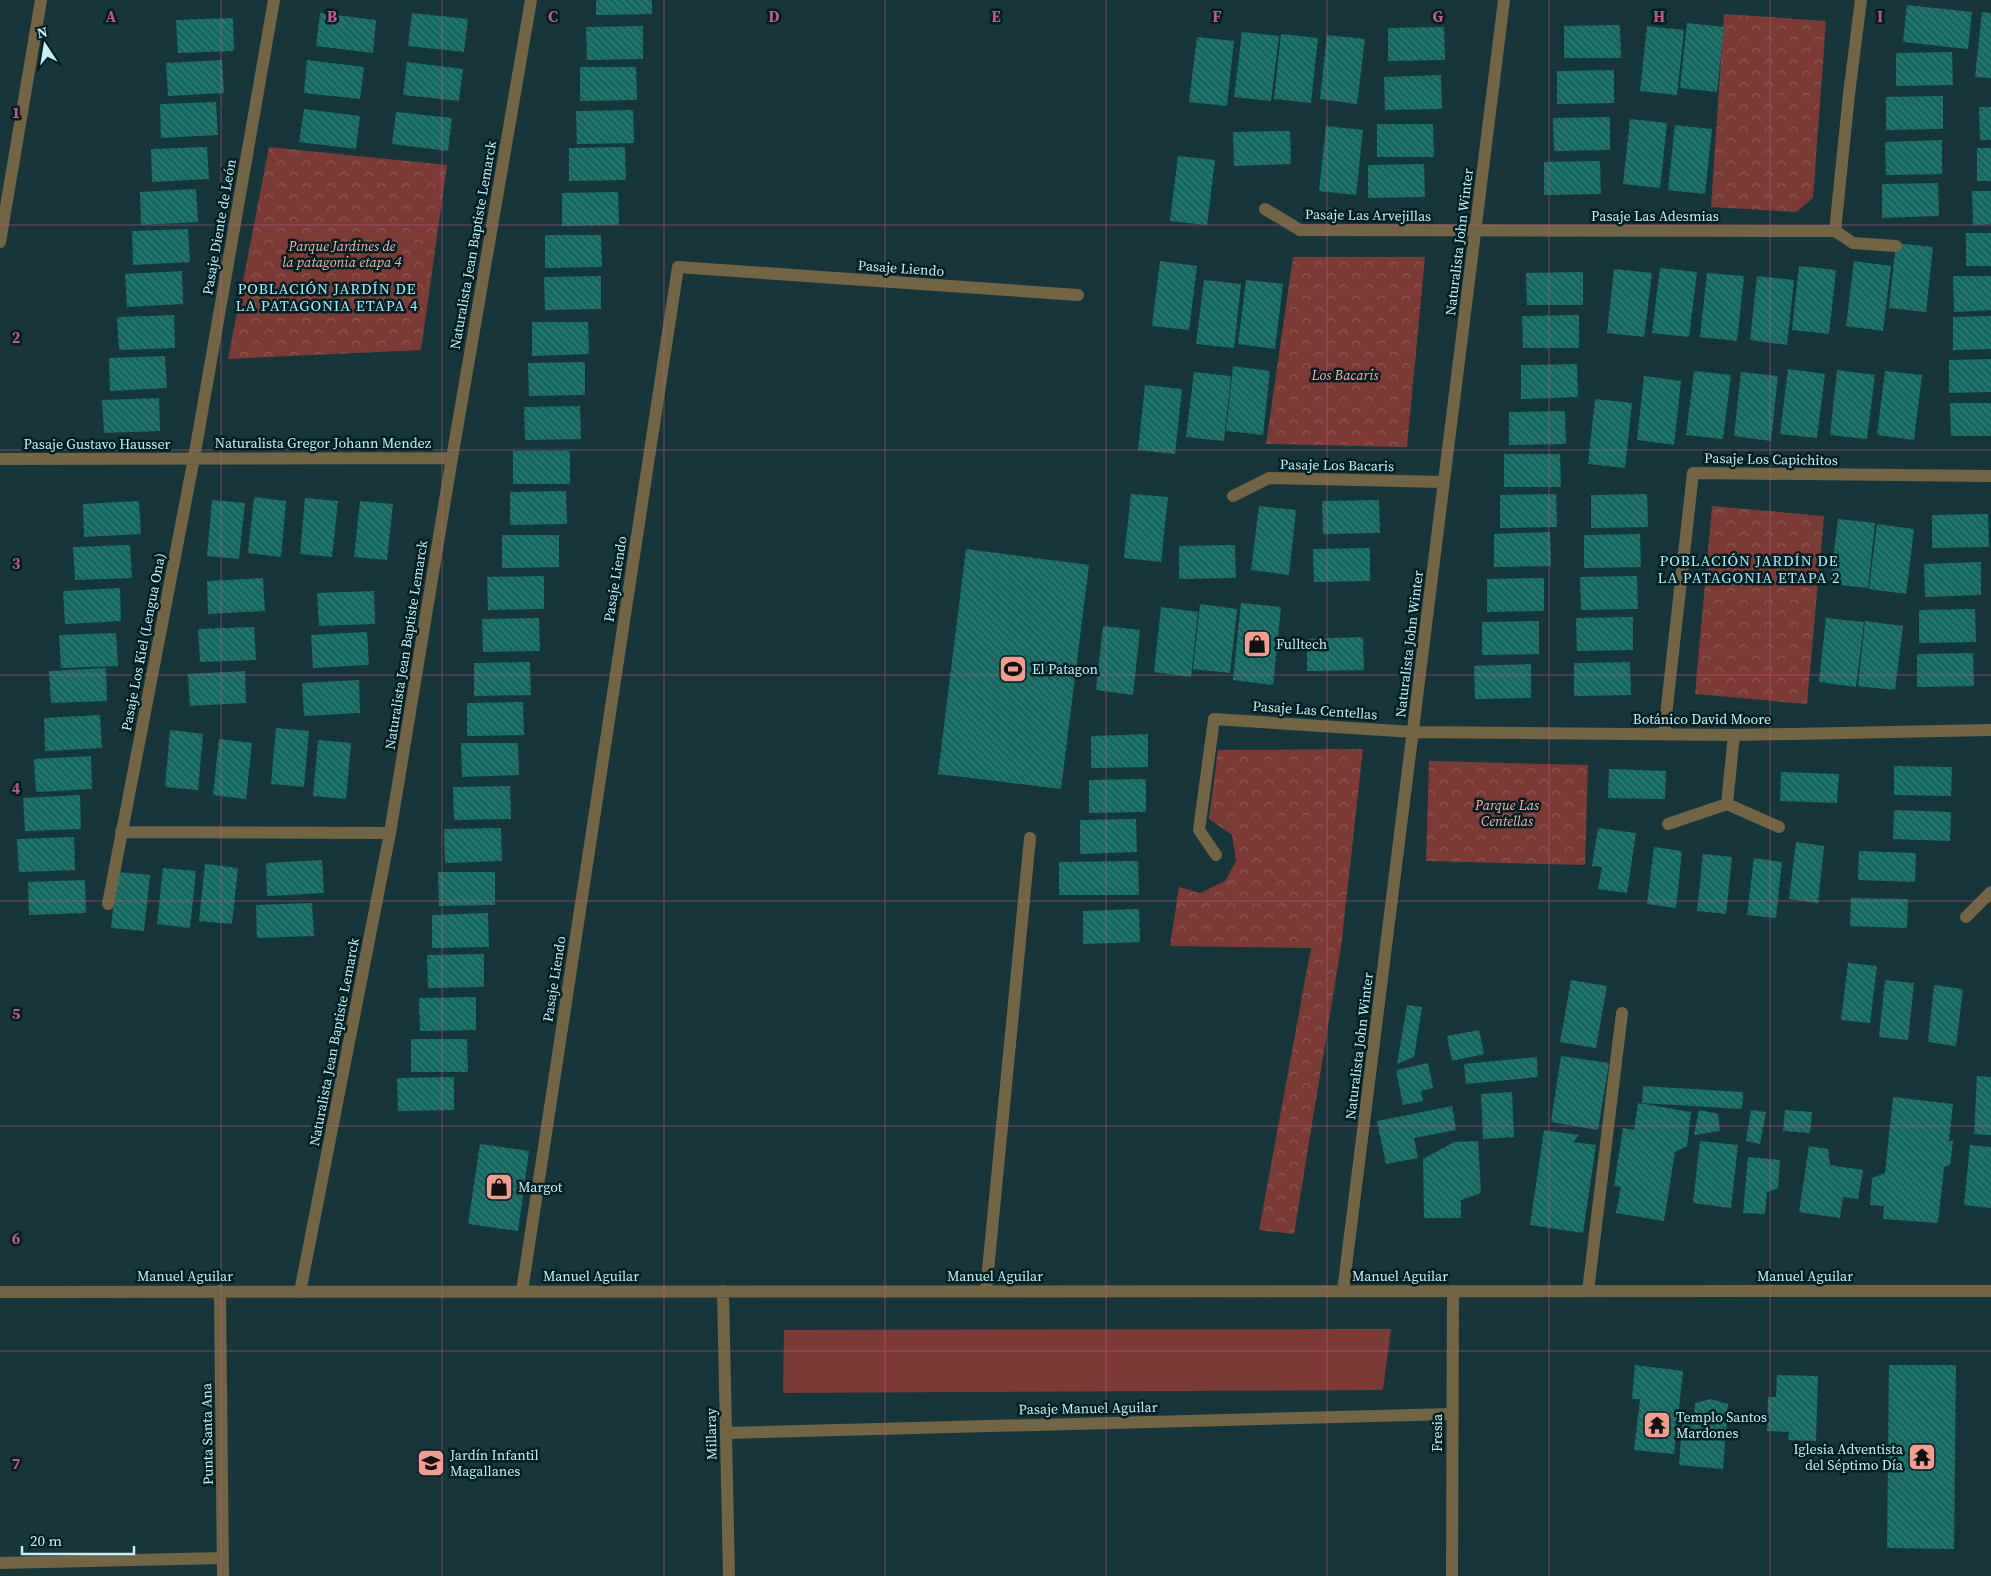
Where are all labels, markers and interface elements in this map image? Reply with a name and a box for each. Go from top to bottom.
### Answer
text: A [106,5,117,27]
text: B [327,5,338,27]
text: C [548,5,558,27]
text: D [768,5,780,27]
text: E [991,5,1001,27]
text: F [1212,5,1222,27]
text: G [1433,5,1444,27]
text: H [1653,5,1665,27]
text: I [1877,5,1883,27]
north arrow [20,20,70,70]
text: N [35,21,49,43]
text: 1 [12,101,20,123]
street label: Naturalista Jean Baptiste Lemarck [445,139,501,351]
street label: Pasaje Diente de León [197,157,241,296]
street label: Naturalista John Winter [1440,167,1478,317]
street label: Pasaje Las Arvejillas [1305,204,1431,226]
street label: Pasaje Las Adesmias [1591,206,1719,226]
park label: Parque Jardines de la patagonia etapa 4 [282,236,402,272]
street label: Pasaje Liendo [857,255,945,281]
district label: POBLACIÓN JARDÍN DE LA PATAGONIA ETAPA 4 [235,278,419,316]
text: 2 [12,326,21,348]
park label: Los Bacaris [1310,365,1379,385]
street label: Naturalista Gregor Johann Mendez [215,433,432,453]
street label: Pasaje Gustavo Hausser [23,434,171,454]
street label: Pasaje Los Capichitos [1704,448,1838,470]
street label: Pasaje Los Bacaris [1280,454,1394,476]
street label: Pasaje Liendo [598,534,632,623]
street label: Naturalista Jean Baptiste Lemarck [380,539,432,751]
district label: POBLACIÓN JARDÍN DE LA PATAGONIA ETAPA 2 [1657,550,1841,588]
street label: Pasaje Los Kiel (Lengua Ona) [116,551,170,733]
text: 3 [12,552,21,574]
street label: Naturalista John Winter [1390,569,1428,719]
shop icon: Fulltech [1242,629,1272,659]
place label: Fulltech [1276,634,1327,654]
sports icon: El Patagon [998,654,1028,684]
place label: El Patagon [1032,659,1099,679]
street label: Pasaje Las Centellas [1252,696,1378,724]
street label: Botánico David Moore [1633,709,1771,729]
text: 4 [12,777,21,799]
park label: Parque Las Centellas [1474,795,1540,831]
street label: Pasaje Liendo [537,934,571,1023]
street label: Naturalista Jean Baptiste Lemarck [304,936,364,1148]
street label: Naturalista John Winter [1340,971,1378,1121]
text: 5 [12,1002,21,1024]
shop icon: Margot [484,1172,514,1202]
place label: Margot [518,1177,563,1197]
text: 6 [12,1227,21,1249]
street label: Manuel Aguilar [137,1266,233,1286]
street label: Manuel Aguilar [543,1266,639,1286]
street label: Manuel Aguilar [947,1266,1043,1286]
street label: Manuel Aguilar [1352,1266,1448,1286]
street label: Manuel Aguilar [1757,1266,1853,1286]
street label: Punta Santa Ana [196,1382,218,1485]
street label: Pasaje Manuel Aguilar [1018,1397,1158,1419]
street label: Millaray [701,1407,721,1460]
place label: Templo Santos Mardones [1676,1407,1767,1443]
temple icon: Templo Santos Mardones [1642,1410,1672,1440]
street label: Fresia [1427,1413,1447,1452]
place label: Iglesia Adventista del Séptimo Día [1793,1439,1904,1475]
temple icon: Iglesia Adventista del Séptimo Día [1907,1442,1937,1472]
place label: Jardín Infantil Magallanes [449,1445,539,1481]
school or university icon: Jardín Infantil Magallanes [416,1448,446,1478]
text: 7 [12,1452,21,1474]
scale bar [22,1524,135,1556]
text: 20 m [30,1530,62,1551]

